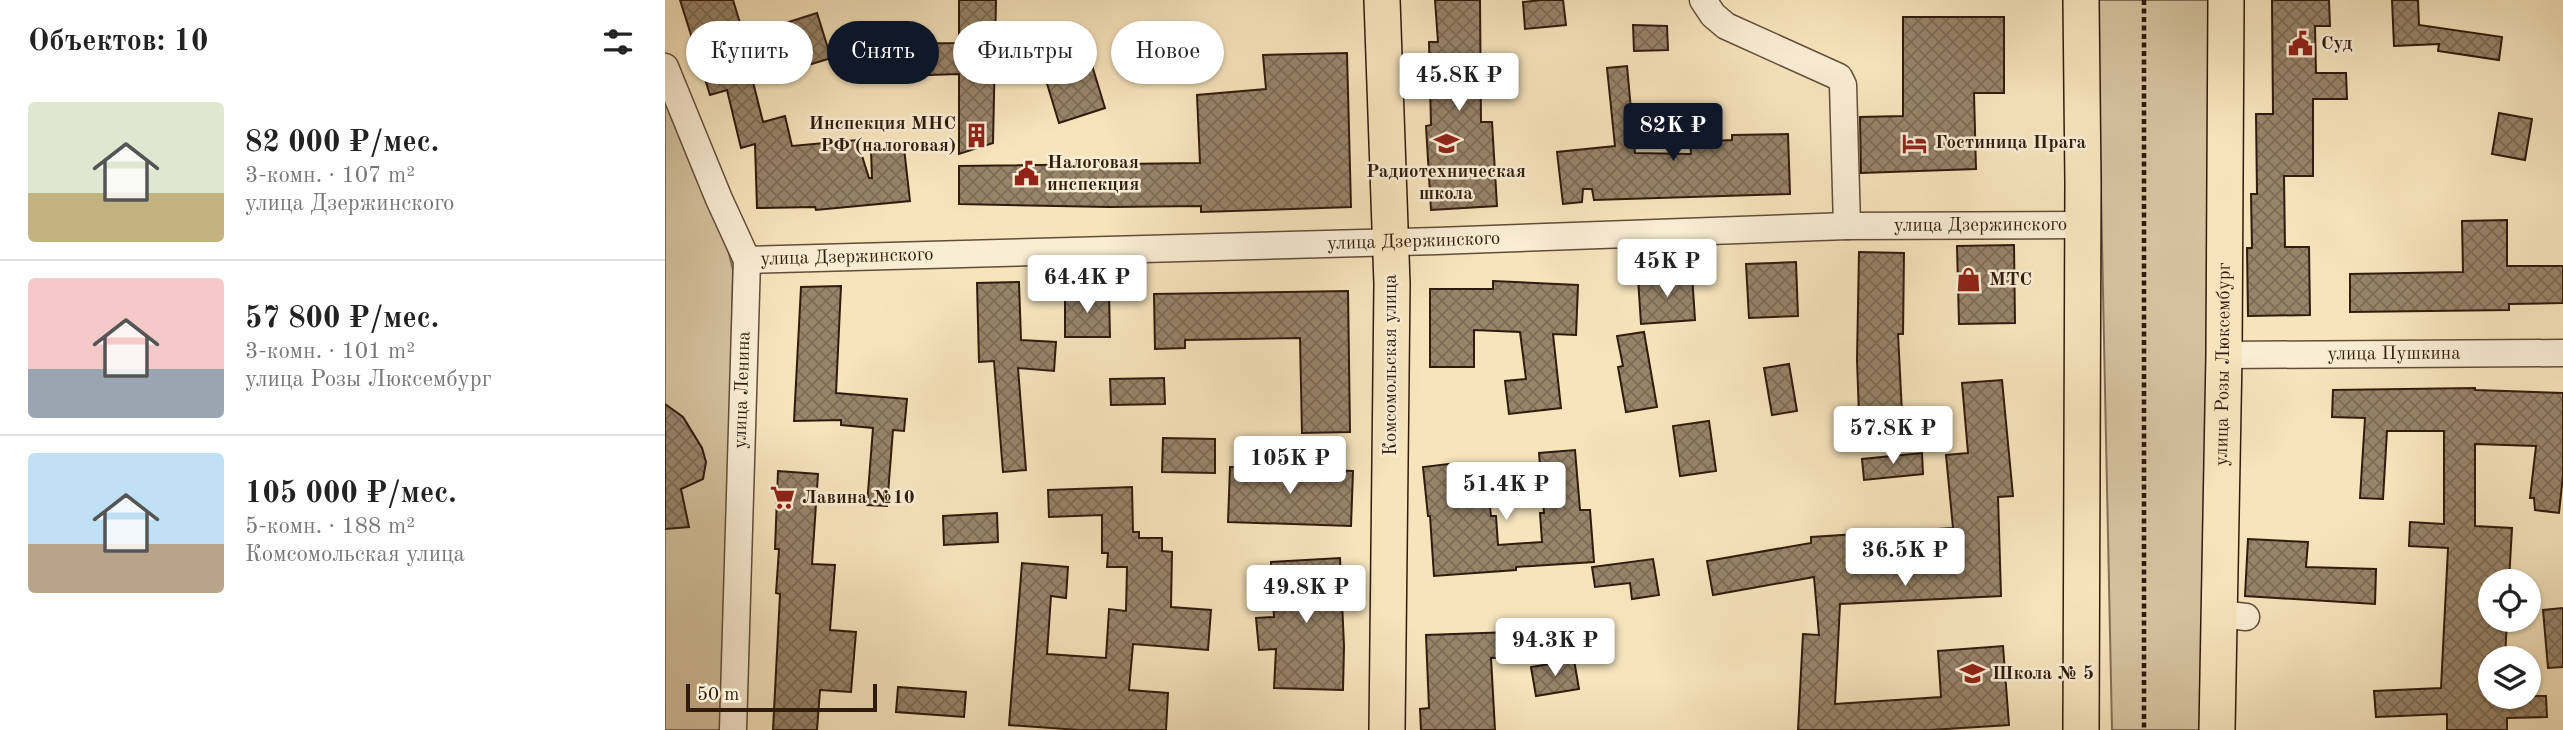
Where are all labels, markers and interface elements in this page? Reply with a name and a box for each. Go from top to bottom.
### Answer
chip: Купить [686,21,813,84]
chip: Снять [827,21,939,84]
chip: Фильтры [953,21,1097,84]
chip: Новое [1111,21,1224,84]
icon: filters [599,23,637,61]
text: Объектов: 10 [28,27,208,57]
public building icon: Суд [2287,30,2315,58]
place label: Суд [2321,35,2353,54]
pin: 45.8K ₽ [1394,54,1524,113]
text: 45.8K ₽ [1416,64,1502,87]
pin: 82K ₽ [1624,104,1722,163]
text: 82K ₽ [1640,114,1706,137]
place label: Инспекция МНС РФ (налоговая) [808,115,956,156]
building icon: Инспекция МНС РФ (налоговая) [962,121,990,149]
text: 82 000 ₽/мес. [245,128,439,158]
hotel icon: Гостиница Прага [1901,129,1929,157]
icon: home [84,130,168,214]
school or university icon: Радиотехническая школа [1432,130,1460,158]
place label: Гостиница Прага [1935,134,2087,153]
place label: Налоговая инспекция [1047,154,1139,195]
public building icon: Налоговая инспекция [1013,160,1041,188]
place label: Радиотехническая школа [1366,163,1526,204]
text: 3-комн. · 107 m² [245,164,415,187]
text: улица Дзержинского [245,192,454,215]
street label: улица Дзержинского [1894,216,2067,235]
street label: улица Дзержинского [1327,229,1501,254]
pin: 45K ₽ [1618,240,1716,299]
street label: улица Дзержинского [760,245,934,269]
text: 45K ₽ [1634,250,1700,273]
pin: 64.4K ₽ [1022,256,1152,315]
street label: улица Розы Люксембург [2212,262,2234,466]
text: 64.4K ₽ [1044,266,1130,289]
shop icon: МТС [1955,266,1983,294]
place label: МТС [1989,271,2032,290]
street label: Комсомольская улица [1382,274,1401,456]
text: 57 800 ₽/мес. [245,304,439,334]
icon: home [84,306,168,390]
street label: улица Ленина [731,330,755,449]
text: 3-комн. · 101 m² [245,340,415,363]
street label: улица Пушкина [2327,344,2461,364]
text: улица Розы Люксембург [245,368,492,391]
pin: 57.8K ₽ [1828,406,1958,466]
text: 57.8K ₽ [1850,417,1936,440]
pin: 105K ₽ [1233,436,1347,496]
text: 105K ₽ [1250,447,1330,470]
pin: 51.4K ₽ [1441,462,1571,522]
text: 51.4K ₽ [1463,473,1549,496]
text: 105 000 ₽/мес. [245,479,457,509]
icon: home [84,481,168,565]
supermarket icon: Лавина №10 [768,484,796,512]
place label: Лавина №10 [802,489,915,508]
text: 5-комн. · 188 m² [245,515,415,538]
pin: 36.5K ₽ [1840,528,1970,588]
text: 36.5K ₽ [1862,539,1948,562]
text: Комсомольская улица [245,543,465,566]
pin: 49.8K ₽ [1241,566,1371,625]
map controls [2478,569,2541,709]
button: locate [2478,569,2541,632]
text: 49.8K ₽ [1263,576,1349,599]
pin: 94.3K ₽ [1490,618,1620,678]
text: 94.3K ₽ [1512,629,1598,652]
button: layers [2478,646,2541,709]
school or university icon: Школа № 5 [1958,660,1986,688]
place label: Школа № 5 [1992,665,2094,684]
scale bar [686,681,877,713]
text: 50 m [697,686,739,705]

